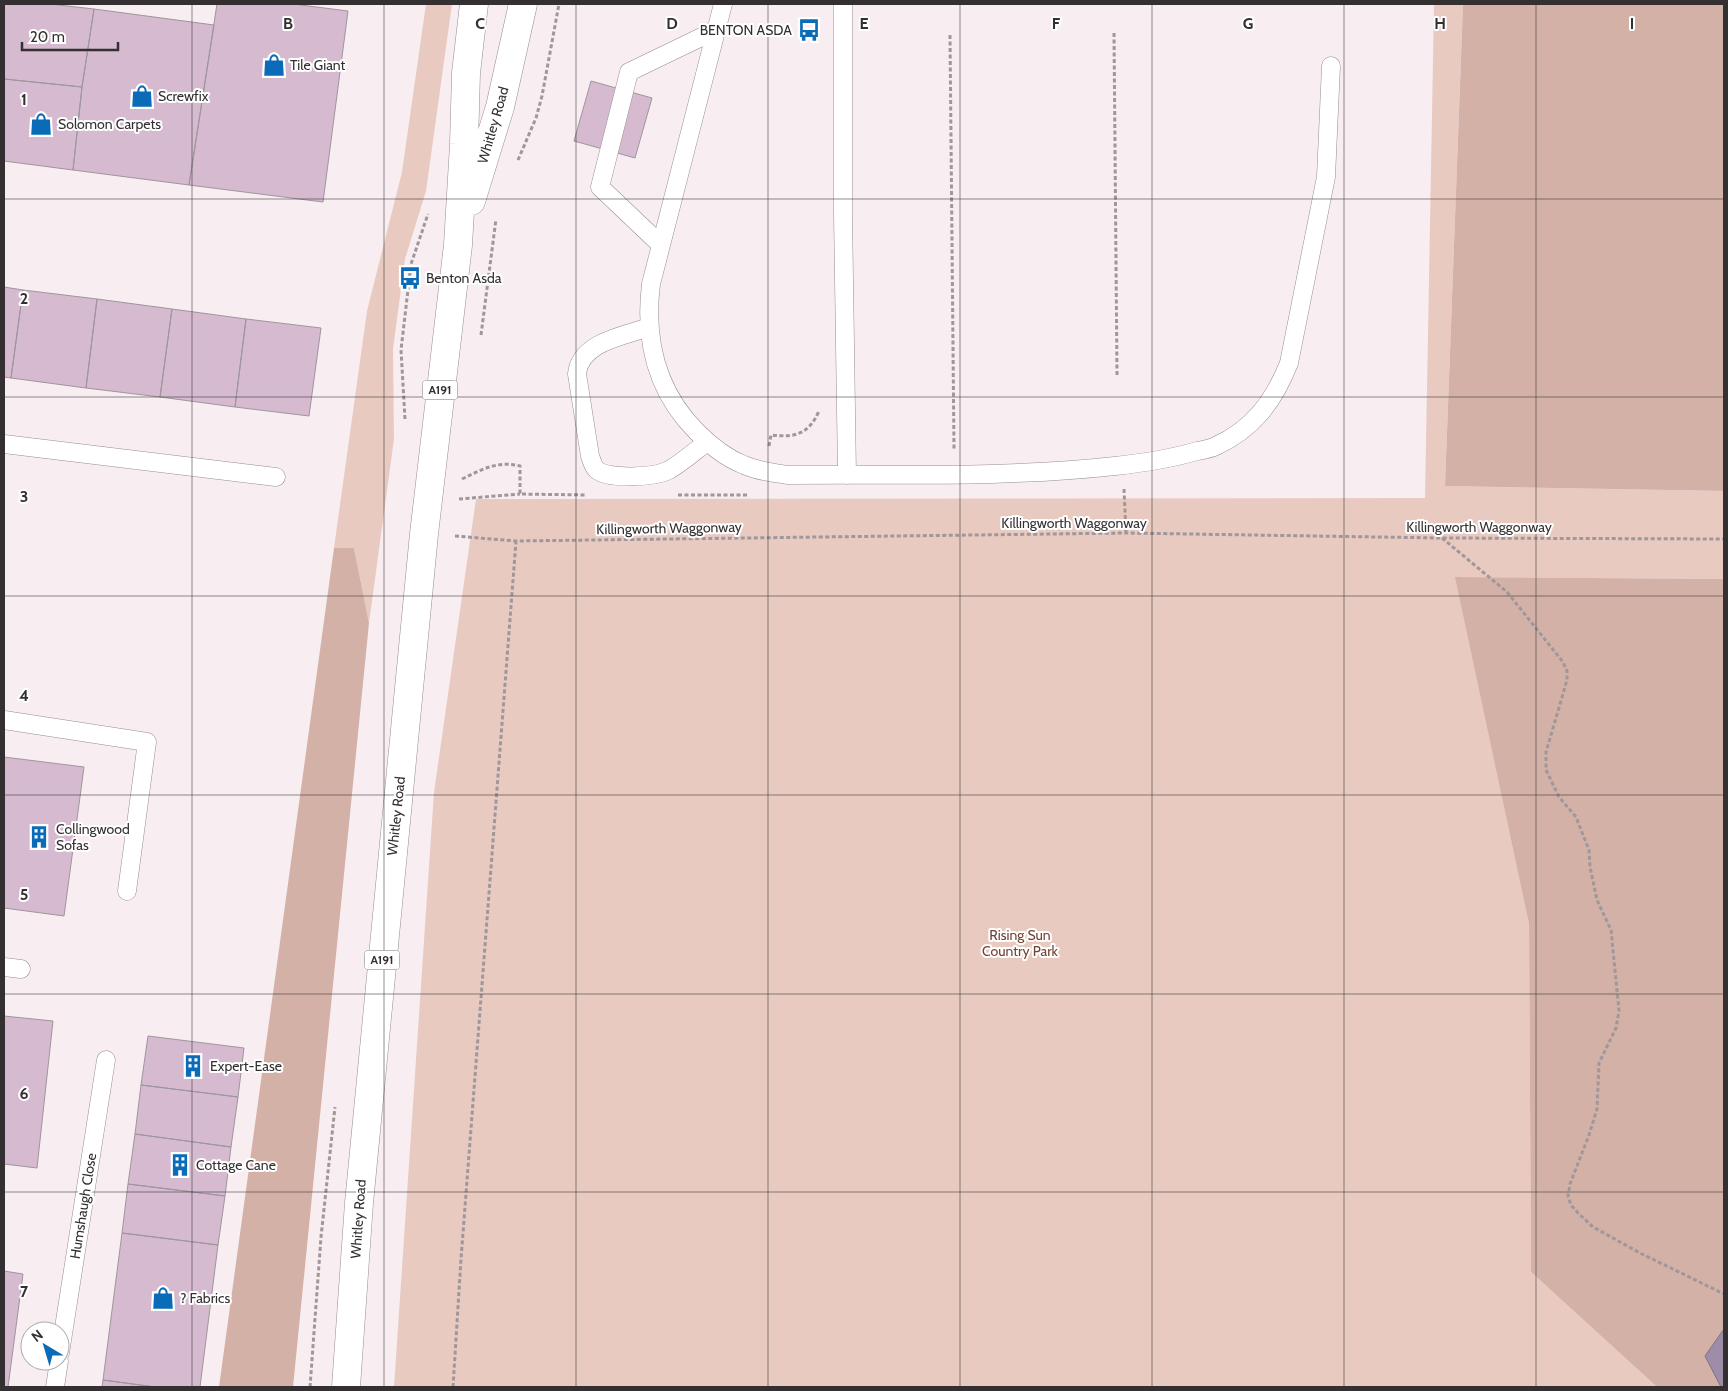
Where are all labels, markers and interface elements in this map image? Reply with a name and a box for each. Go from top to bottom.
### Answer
text: B [283,14,293,33]
text: C [475,14,485,33]
text: D [666,14,678,33]
text: E [859,14,869,33]
text: F [1052,14,1061,33]
text: G [1243,14,1253,33]
text: H [1434,14,1446,33]
text: I [1630,14,1634,33]
bus stop icon: BENTON ASDA [796,17,822,43]
scale bar [22,20,119,52]
place label: BENTON ASDA [700,21,792,39]
text: 20 m [30,28,65,46]
shop icon: Tile Giant [261,52,287,78]
place label: Tile Giant [290,56,346,74]
shop icon: Screwfix [129,83,155,109]
street label: Whitley Road [473,84,513,166]
place label: Screwfix [158,87,209,105]
text: 1 [21,90,27,109]
shop icon: Solomon Carpets [28,111,54,137]
place label: Solomon Carpets [58,115,161,133]
bus stop icon: Benton Asda [397,265,423,291]
place label: Benton Asda [426,269,502,287]
text: 2 [20,289,28,308]
road number: A191 [422,380,458,400]
text: 3 [20,487,28,506]
street label: Killingworth Waggonway [1001,514,1147,532]
street label: Killingworth Waggonway [596,518,742,538]
street label: Killingworth Waggonway [1406,518,1552,536]
text: 4 [19,686,29,705]
street label: Whitley Road [383,776,409,856]
place label: Collingwood Sofas [56,820,130,854]
building icon: Collingwood Sofas [26,824,52,850]
text: 5 [20,885,28,904]
park label: Rising Sun Country Park [982,926,1059,960]
road number: A191 [364,950,400,970]
building icon: Expert-Ease [180,1053,206,1079]
place label: Expert-Ease [210,1057,282,1075]
text: 6 [20,1084,29,1103]
street label: Humshaugh Close [66,1152,100,1260]
building icon: Cottage Cane [167,1152,193,1178]
place label: Cottage Cane [196,1156,276,1174]
street label: Whitley Road [346,1179,370,1259]
text: 7 [20,1282,29,1301]
shop icon: ? Fabrics [150,1285,176,1311]
place label: ? Fabrics [180,1289,230,1307]
north arrow [20,1321,70,1371]
text: N [28,1326,46,1346]

